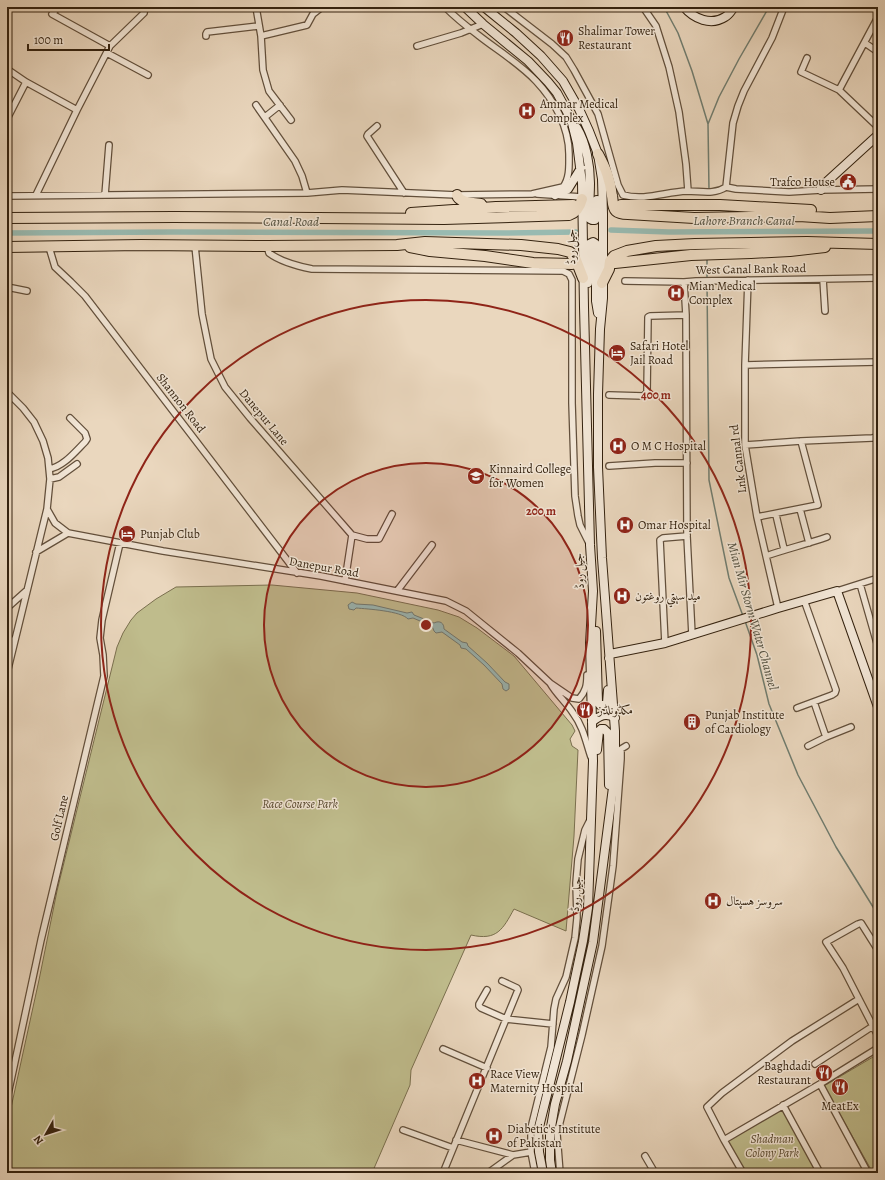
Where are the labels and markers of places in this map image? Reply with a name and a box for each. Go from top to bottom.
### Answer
place label: Shalimar Tower Restaurant [578,23,655,53]
restaurant icon: Shalimar Tower Restaurant [555,28,575,48]
place label: Ammar Medical Complex [539,96,618,126]
hospital icon: Ammar Medical Complex [517,101,537,121]
public building icon: Trafco House [838,172,858,192]
place label: Trafco House [770,174,835,190]
place label: Mian Medical Complex [689,278,756,308]
hospital icon: Mian Medical Complex [666,283,686,303]
place label: Safari Hotel Jail Road [630,338,689,368]
hotel icon: Safari Hotel Jail Road [607,343,627,363]
hospital icon: O M C Hospital [608,436,628,456]
place label: O M C Hospital [631,438,706,454]
place label: Kinnaird College for Women [489,461,571,491]
school or university icon: Kinnaird College for Women [466,466,486,486]
hospital icon: Omar Hospital [615,515,635,535]
place label: Omar Hospital [638,517,711,533]
hotel icon: Punjab Club [117,524,137,544]
place label: Punjab Club [140,526,200,542]
hospital icon: مید سېټي روغتون [612,586,632,606]
place label: مید سېټي روغتون [635,588,701,608]
centre of rings [419,618,433,632]
restaurant icon: مکڈونلڈز [575,700,595,720]
place label: مکڈونلڈز [597,702,633,718]
place label: Punjab Institute of Cardiology [705,707,785,737]
building icon: Punjab Institute of Cardiology [682,712,702,732]
hospital icon: سروسز ہسپتال [703,891,723,911]
place label: سروسز ہسپتال [726,893,783,910]
place label: Baghdadi Restaurant [757,1058,811,1088]
restaurant icon: Baghdadi Restaurant [814,1063,834,1083]
place label: Race View Maternity Hospital [490,1066,583,1096]
hospital icon: Race View Maternity Hospital [467,1071,487,1091]
restaurant icon: MeatEx [830,1077,850,1097]
place label: MeatEx [821,1098,859,1114]
place label: Diabetic's Institute of Pakistan [507,1121,600,1151]
hospital icon: Diabetic's Institute of Pakistan [484,1126,504,1146]

